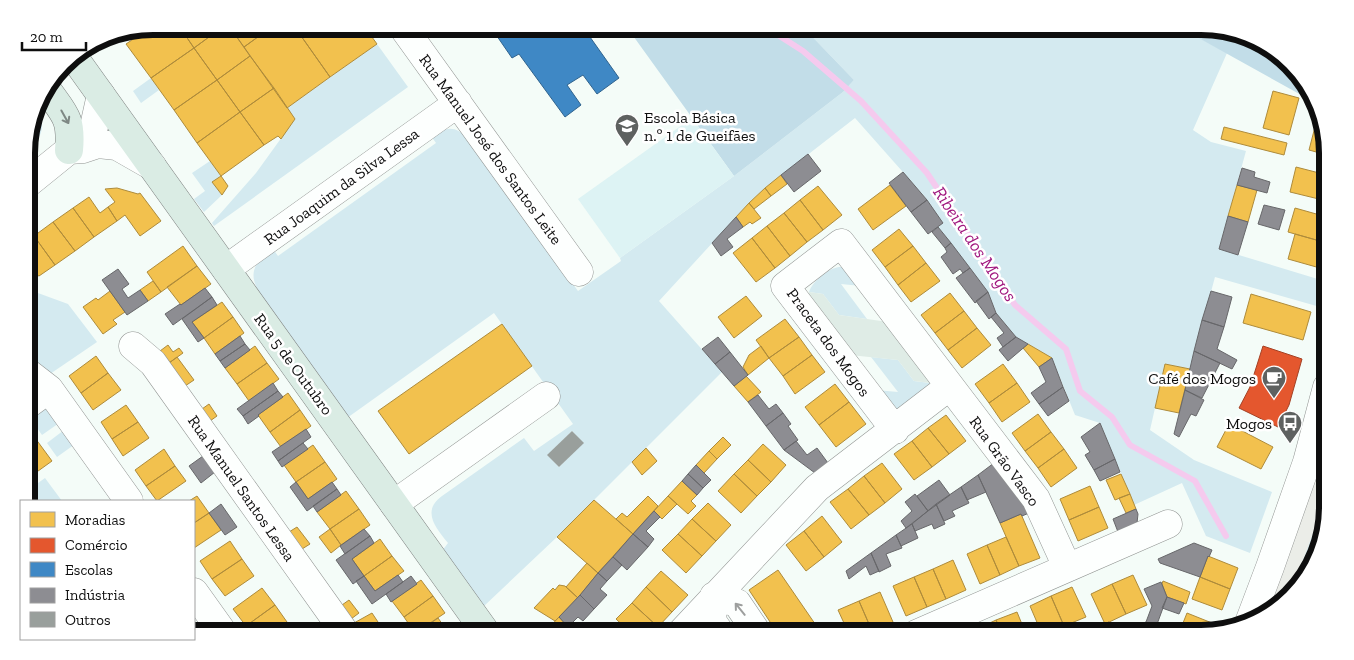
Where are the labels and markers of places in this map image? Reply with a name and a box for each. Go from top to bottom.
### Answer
place label: Escola Básica n.º 1 de Gueifães [644,108,756,145]
school or university icon: Escola Básica n.º 1 de Gueifães [614,113,640,147]
cafe icon: Café dos Mogos [1261,365,1287,399]
place label: Café dos Mogos [1148,369,1256,388]
bus stop icon: Mogos [1277,410,1303,444]
place label: Mogos [1226,414,1272,433]

